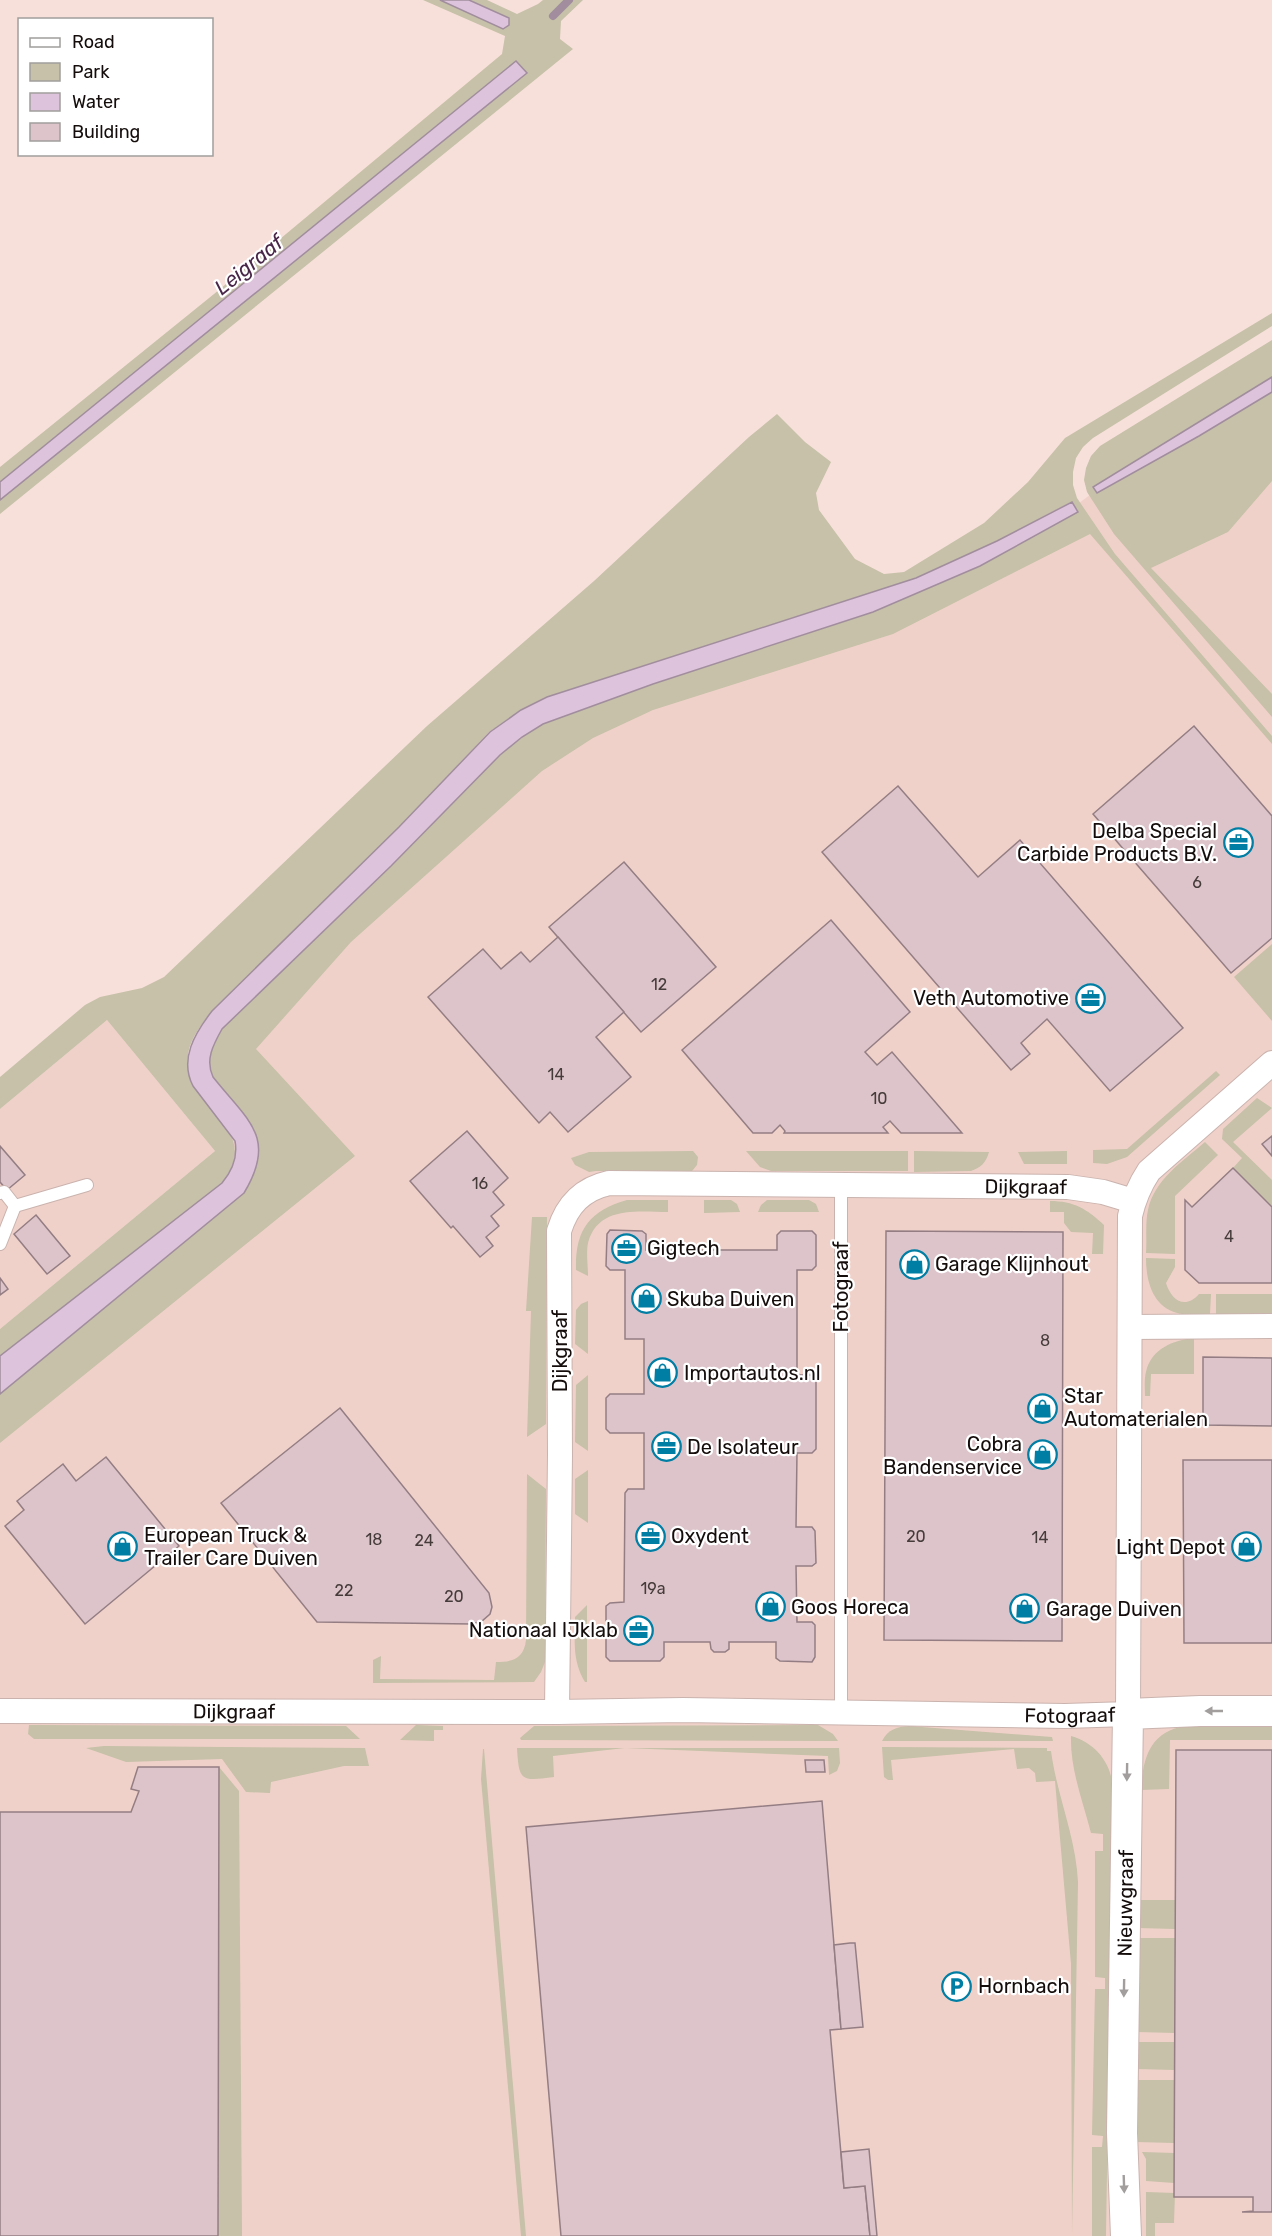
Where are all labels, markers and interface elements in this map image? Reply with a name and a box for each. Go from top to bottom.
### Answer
legend [18,18,213,156]
text: Road [72,31,115,53]
text: Park [72,61,110,83]
text: Water [72,91,120,113]
text: Building [72,121,140,143]
water label: Leigraaf [209,228,290,300]
place label: Delba Special Carbide Products B.V. [1017,819,1217,866]
office icon: Delba Special Carbide Products B.V. [1222,826,1254,858]
house number: 6 [1192,873,1202,892]
house number: 12 [651,975,667,994]
office icon: Veth Automotive [1074,982,1106,1014]
place label: Veth Automotive [913,986,1069,1010]
house number: 14 [548,1065,564,1084]
house number: 10 [870,1089,888,1108]
house number: 16 [472,1174,489,1193]
street label: Dijkgraaf [984,1174,1068,1199]
house number: 4 [1224,1227,1234,1246]
office icon: Gigtech [610,1232,642,1264]
place label: Gigtech [647,1236,720,1260]
street label: Fotograaf [829,1241,853,1333]
shop icon: Garage Klijnhout [898,1248,930,1280]
place label: Garage Klijnhout [935,1252,1089,1276]
shop icon: Skuba Duiven [630,1283,662,1315]
place label: Skuba Duiven [667,1287,794,1311]
street label: Dijkgraaf [548,1309,572,1392]
house number: 8 [1040,1331,1050,1350]
shop icon: Importautos.nl [647,1357,679,1389]
place label: Importautos.nl [684,1361,821,1385]
place label: Star Automaterialen [1064,1384,1208,1431]
shop icon: Star Automaterialen [1027,1392,1059,1424]
office icon: De Isolateur [650,1431,682,1463]
place label: Cobra Bandenservice [883,1432,1022,1479]
place label: De Isolateur [687,1435,799,1459]
shop icon: Cobra Bandenservice [1027,1439,1059,1471]
office icon: Oxydent [634,1520,666,1552]
place label: European Truck & Trailer Care Duiven [144,1523,318,1570]
place label: Oxydent [671,1524,749,1548]
house number: 20 [906,1527,926,1546]
house number: 14 [1032,1528,1048,1547]
shop icon: European Truck & Trailer Care Duiven [107,1530,139,1562]
house number: 18 [365,1530,383,1549]
house number: 24 [414,1531,434,1550]
shop icon: Light Depot [1230,1531,1262,1563]
place label: Light Depot [1116,1535,1225,1559]
house number: 19a [640,1579,666,1598]
house number: 22 [335,1581,353,1600]
house number: 20 [444,1587,464,1606]
shop icon: Goos Horeca [754,1591,786,1623]
shop icon: Garage Duiven [1009,1593,1041,1625]
place label: Goos Horeca [791,1595,909,1619]
place label: Garage Duiven [1046,1597,1182,1621]
office icon: Nationaal IJklab [623,1614,655,1646]
place label: Nationaal IJklab [469,1618,618,1642]
street label: Dijkgraaf [193,1699,276,1723]
street label: Fotograaf [1024,1702,1116,1728]
one-way arrow [1204,1706,1223,1716]
one-way arrow [1123,1763,1132,1782]
street label: Nieuwgraaf [1113,1849,1138,1957]
parking icon: Hornbach [941,1970,973,2002]
place label: Hornbach [978,1974,1070,1998]
one-way arrow [1119,1979,1129,1998]
one-way arrow [1119,2174,1128,2193]

